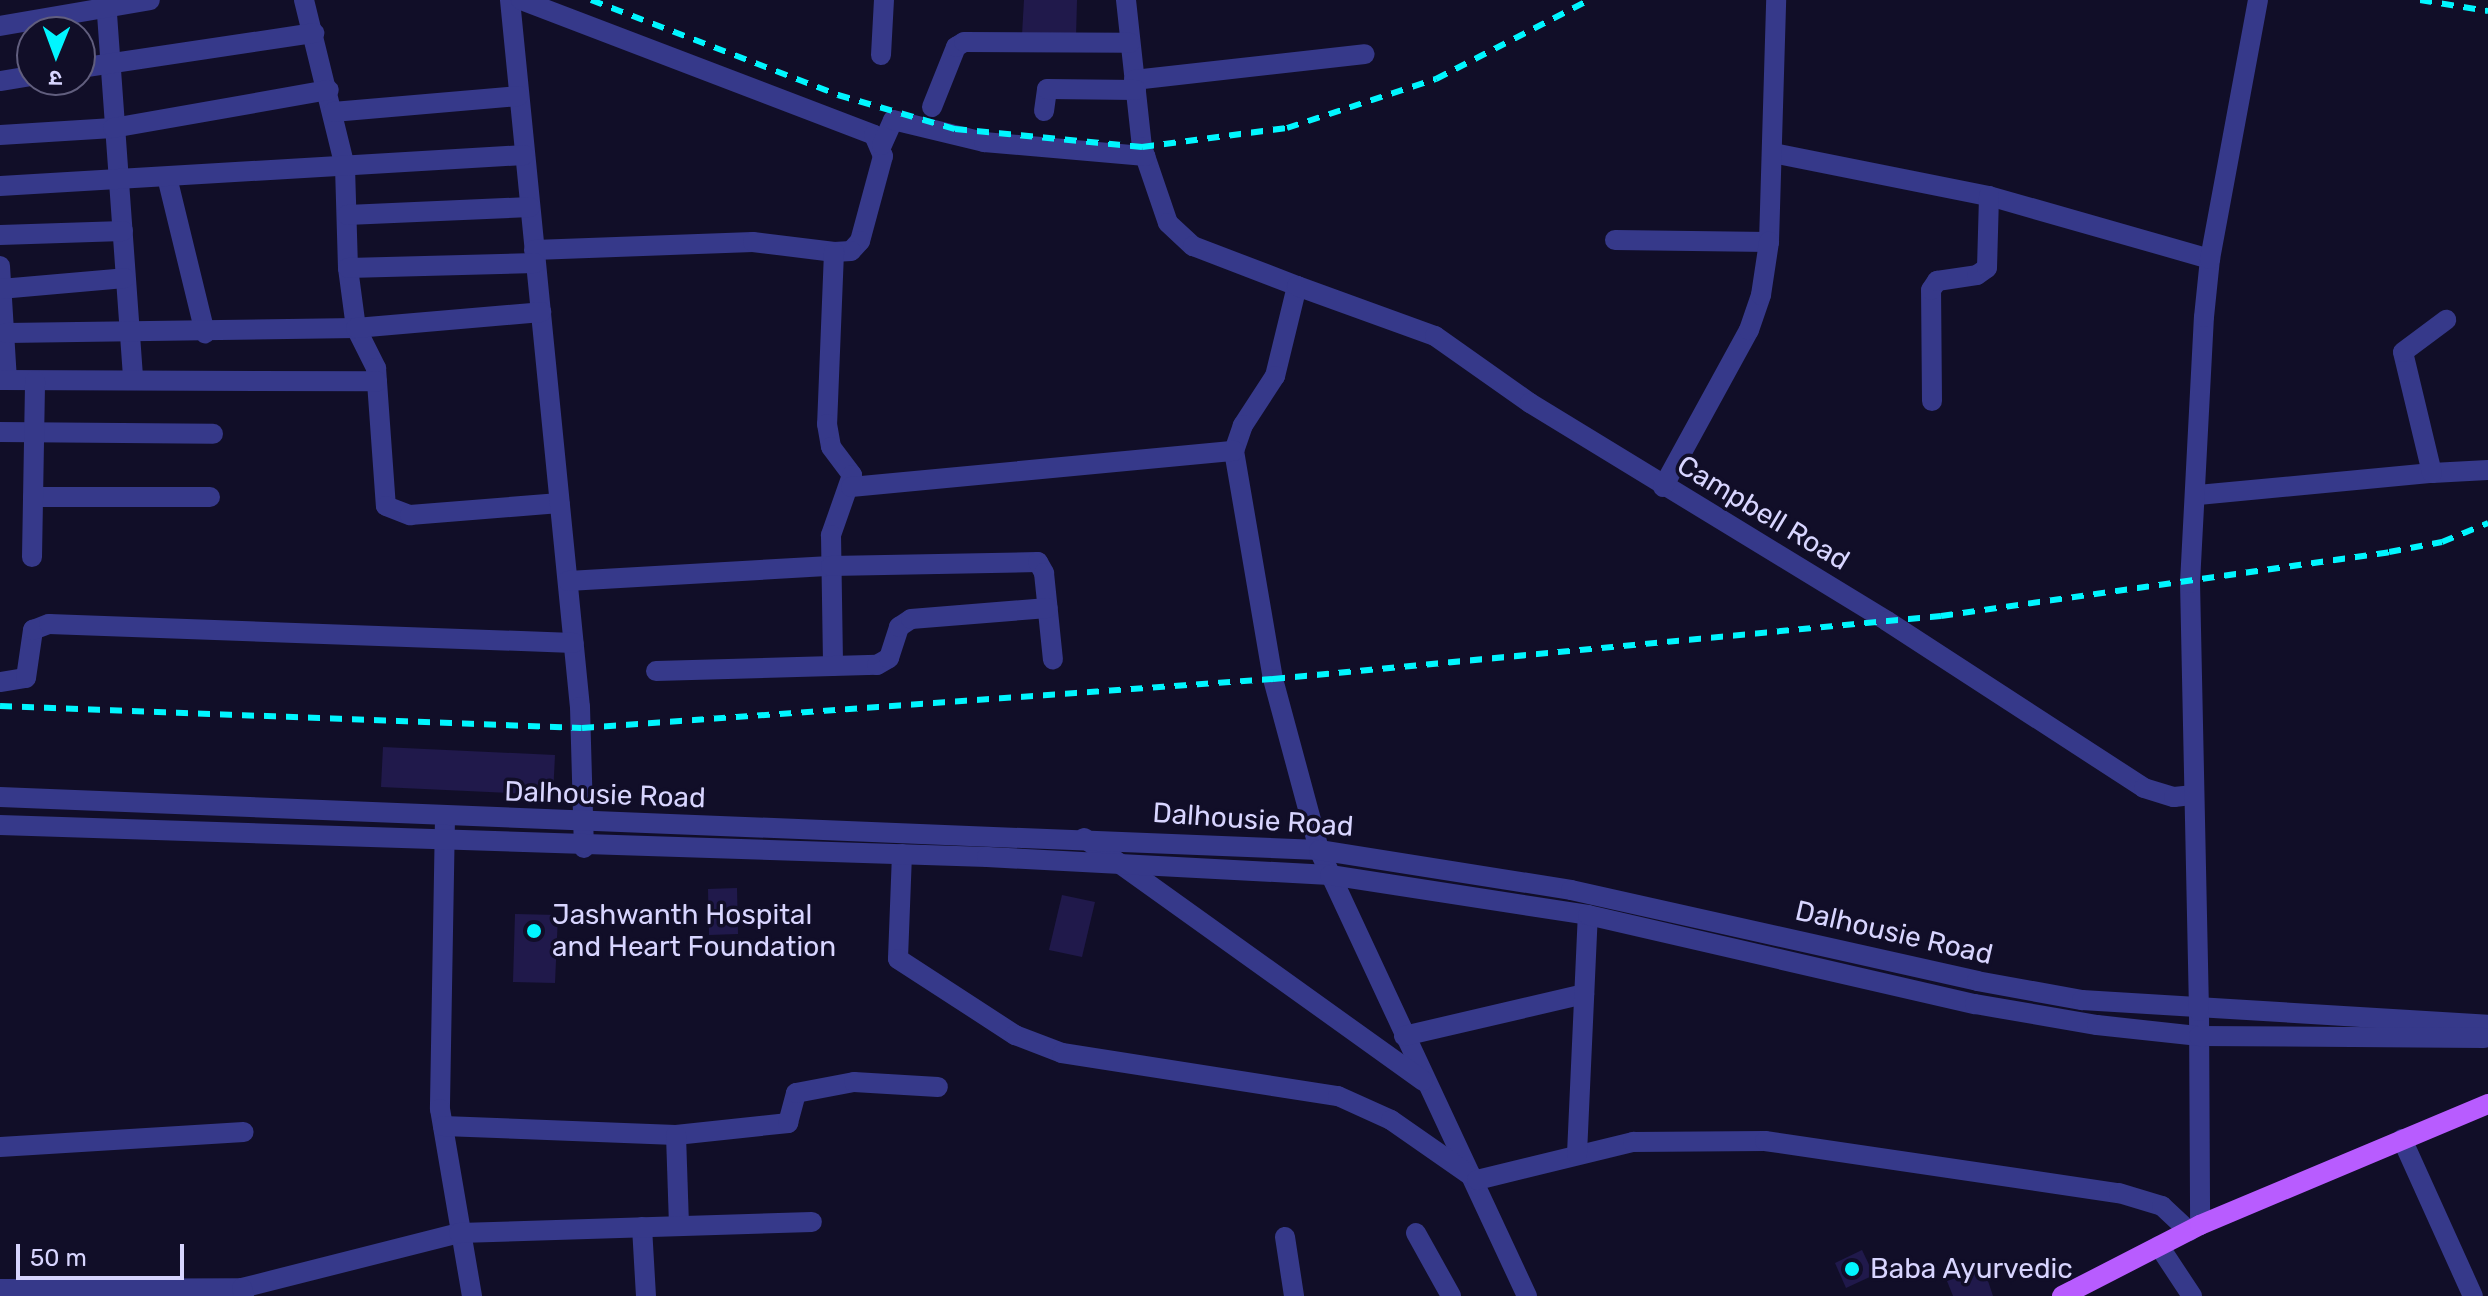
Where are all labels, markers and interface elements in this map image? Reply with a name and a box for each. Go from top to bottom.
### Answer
north arrow [16,16,96,96]
text: उ [49,65,62,92]
street label: Campbell Road [1671,448,1855,578]
street label: Dalhousie Road [504,775,706,815]
street label: Dalhousie Road [1151,796,1355,844]
street label: Dalhousie Road [1792,894,1996,972]
place label: Jashwanth Hospital and Heart Foundation [552,898,836,964]
marker: Jashwanth Hospital and Heart Foundation [523,920,545,942]
scale bar [20,1228,188,1278]
text: 50 m [30,1244,87,1272]
place label: Baba Ayurvedic [1870,1252,2074,1286]
marker: Baba Ayurvedic [1841,1258,1863,1280]

